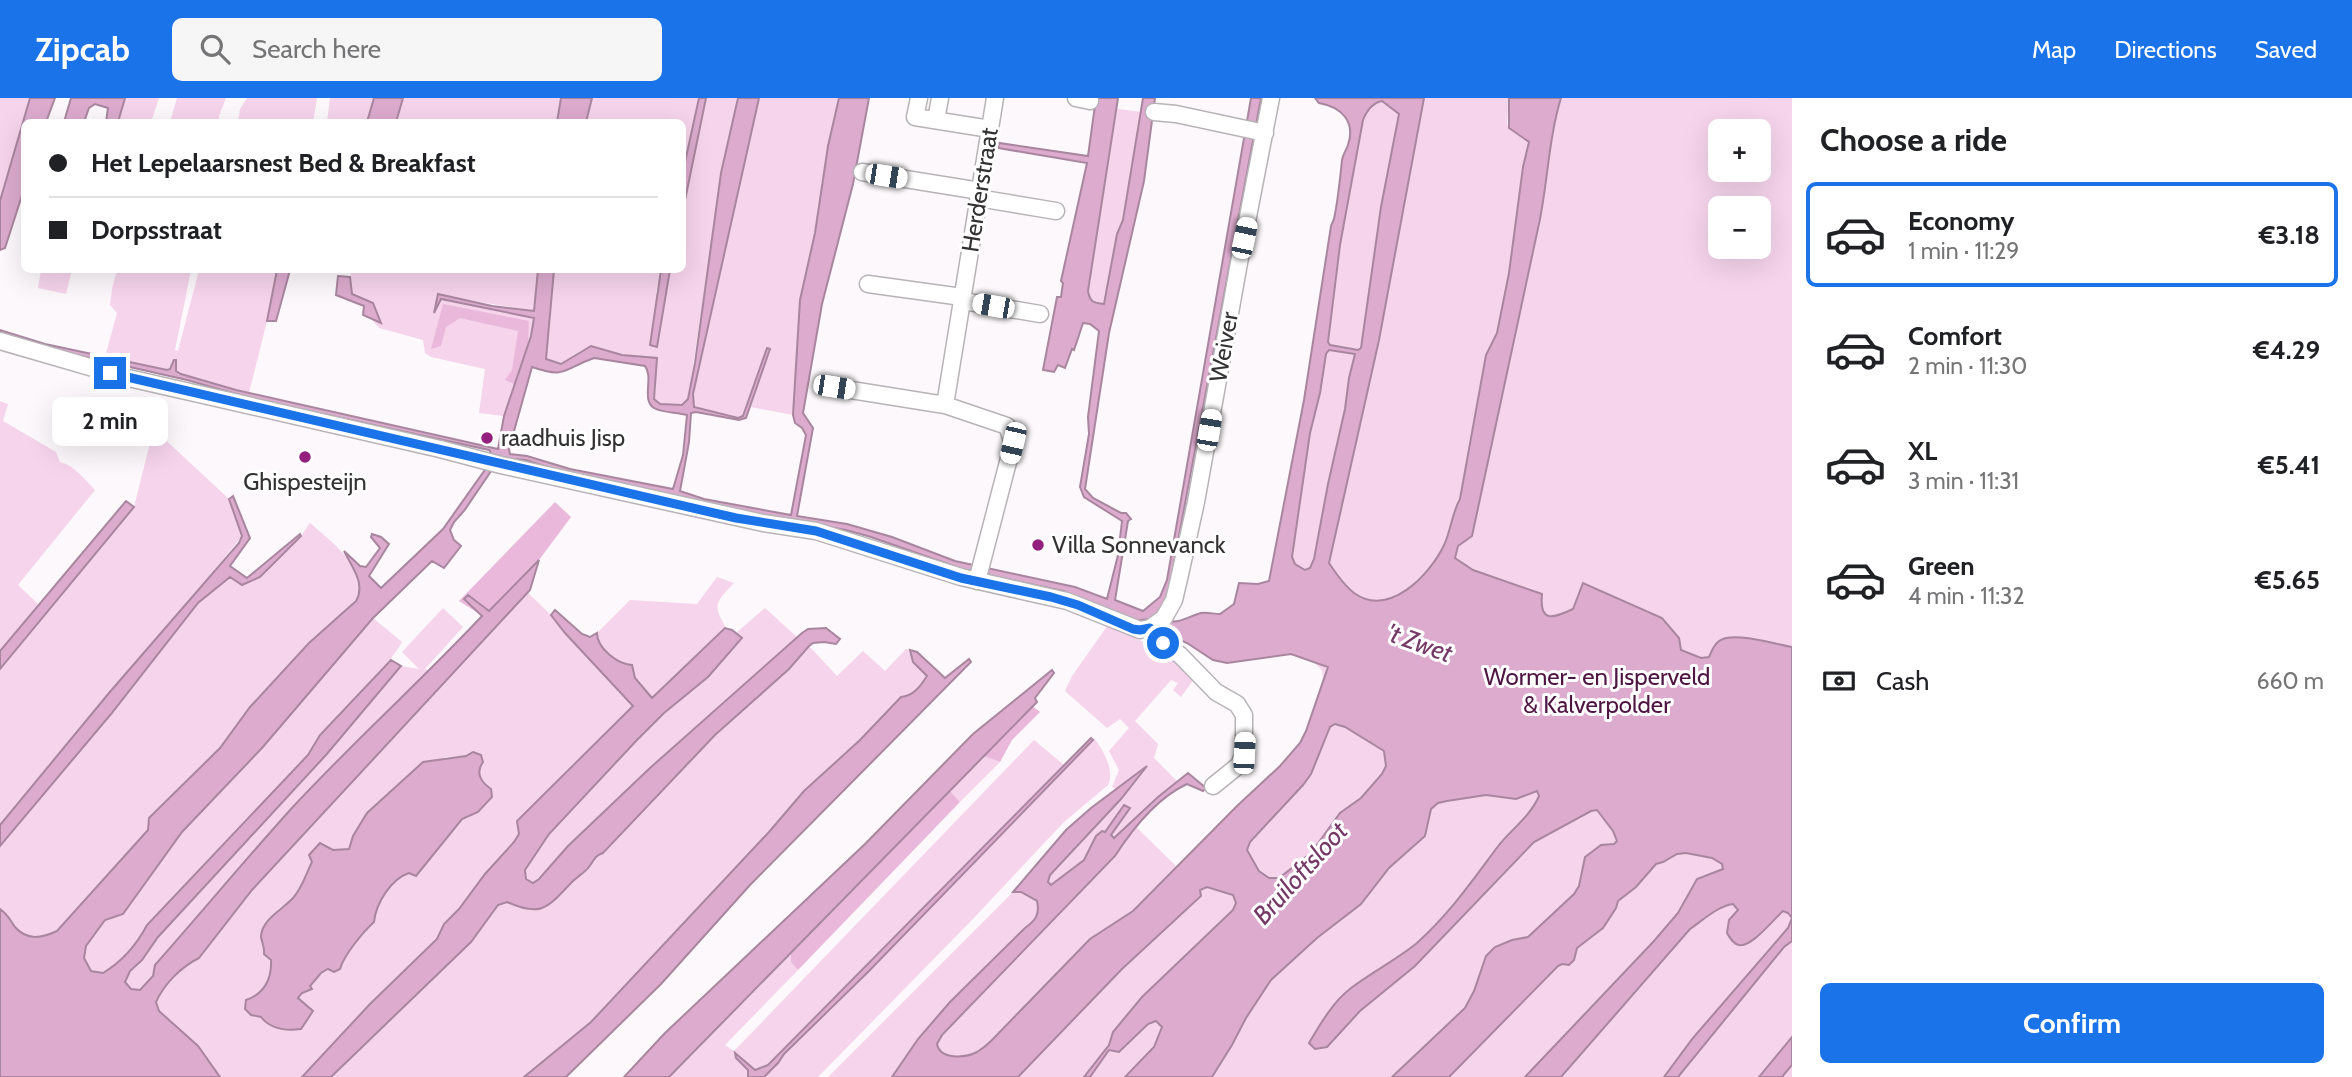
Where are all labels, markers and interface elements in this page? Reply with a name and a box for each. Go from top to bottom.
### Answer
search box [172,18,662,81]
text: Zipcab [35,29,130,69]
icon: search [196,30,234,68]
text: Search here [252,33,381,65]
text: Map [2032,35,2076,64]
text: Directions [2114,35,2217,64]
text: Saved [2255,35,2317,64]
map controls [1708,119,1771,259]
button: + [1708,119,1771,182]
text: Choose a ride [1820,120,2007,159]
street label: Herderstraat [955,126,1004,254]
text: Het Lepelaarsnest Bed & Breakfast [91,147,476,179]
car [864,162,909,190]
button: − [1708,196,1771,259]
icon: car [1824,203,1887,266]
text: Economy [1908,205,2014,237]
text: Dorpsstraat [91,214,222,246]
car [1230,215,1259,261]
text: €3.18 [2259,219,2320,251]
text: 1 min · 11:29 [1908,237,2019,265]
car [971,292,1016,320]
street label: Weiver [1203,309,1244,384]
icon: car [1824,318,1887,381]
text: Comfort [1908,320,2002,352]
text: €4.29 [2253,334,2320,366]
text: 2 min · 11:30 [1908,352,2027,380]
route end [94,357,126,389]
car [812,373,857,401]
callout: 2 min [52,398,168,446]
text: 2 min [82,407,138,435]
car [1196,407,1223,453]
car [999,420,1028,466]
place label: raadhuis Jisp [501,423,625,452]
marker: raadhuis Jisp [479,430,495,446]
icon: car [1824,433,1887,496]
text: XL [1908,435,1937,467]
marker: Ghispesteijn [297,449,313,465]
text: €5.41 [2258,449,2320,481]
place label: Ghispesteijn [243,467,367,496]
text: 3 min · 11:31 [1908,467,2019,495]
place label: Villa Sonnevanck [1052,530,1226,559]
marker: Villa Sonnevanck [1030,537,1046,553]
icon: car [1824,548,1887,611]
text: Green [1908,550,1975,582]
text: €5.65 [2255,564,2320,596]
text: 4 min · 11:32 [1908,582,2024,610]
water label: 't Zwet [1383,617,1458,670]
route start [1147,627,1179,659]
park label: Wormer- en Jisperveld & Kalverpolder [1484,662,1710,719]
icon: cash [1820,662,1858,700]
text: Cash [1876,665,1929,697]
text: 660 m [2256,667,2324,695]
car [1233,731,1256,775]
water label: Bruiloftsloot [1246,815,1355,931]
button: Confirm [1820,983,2324,1063]

